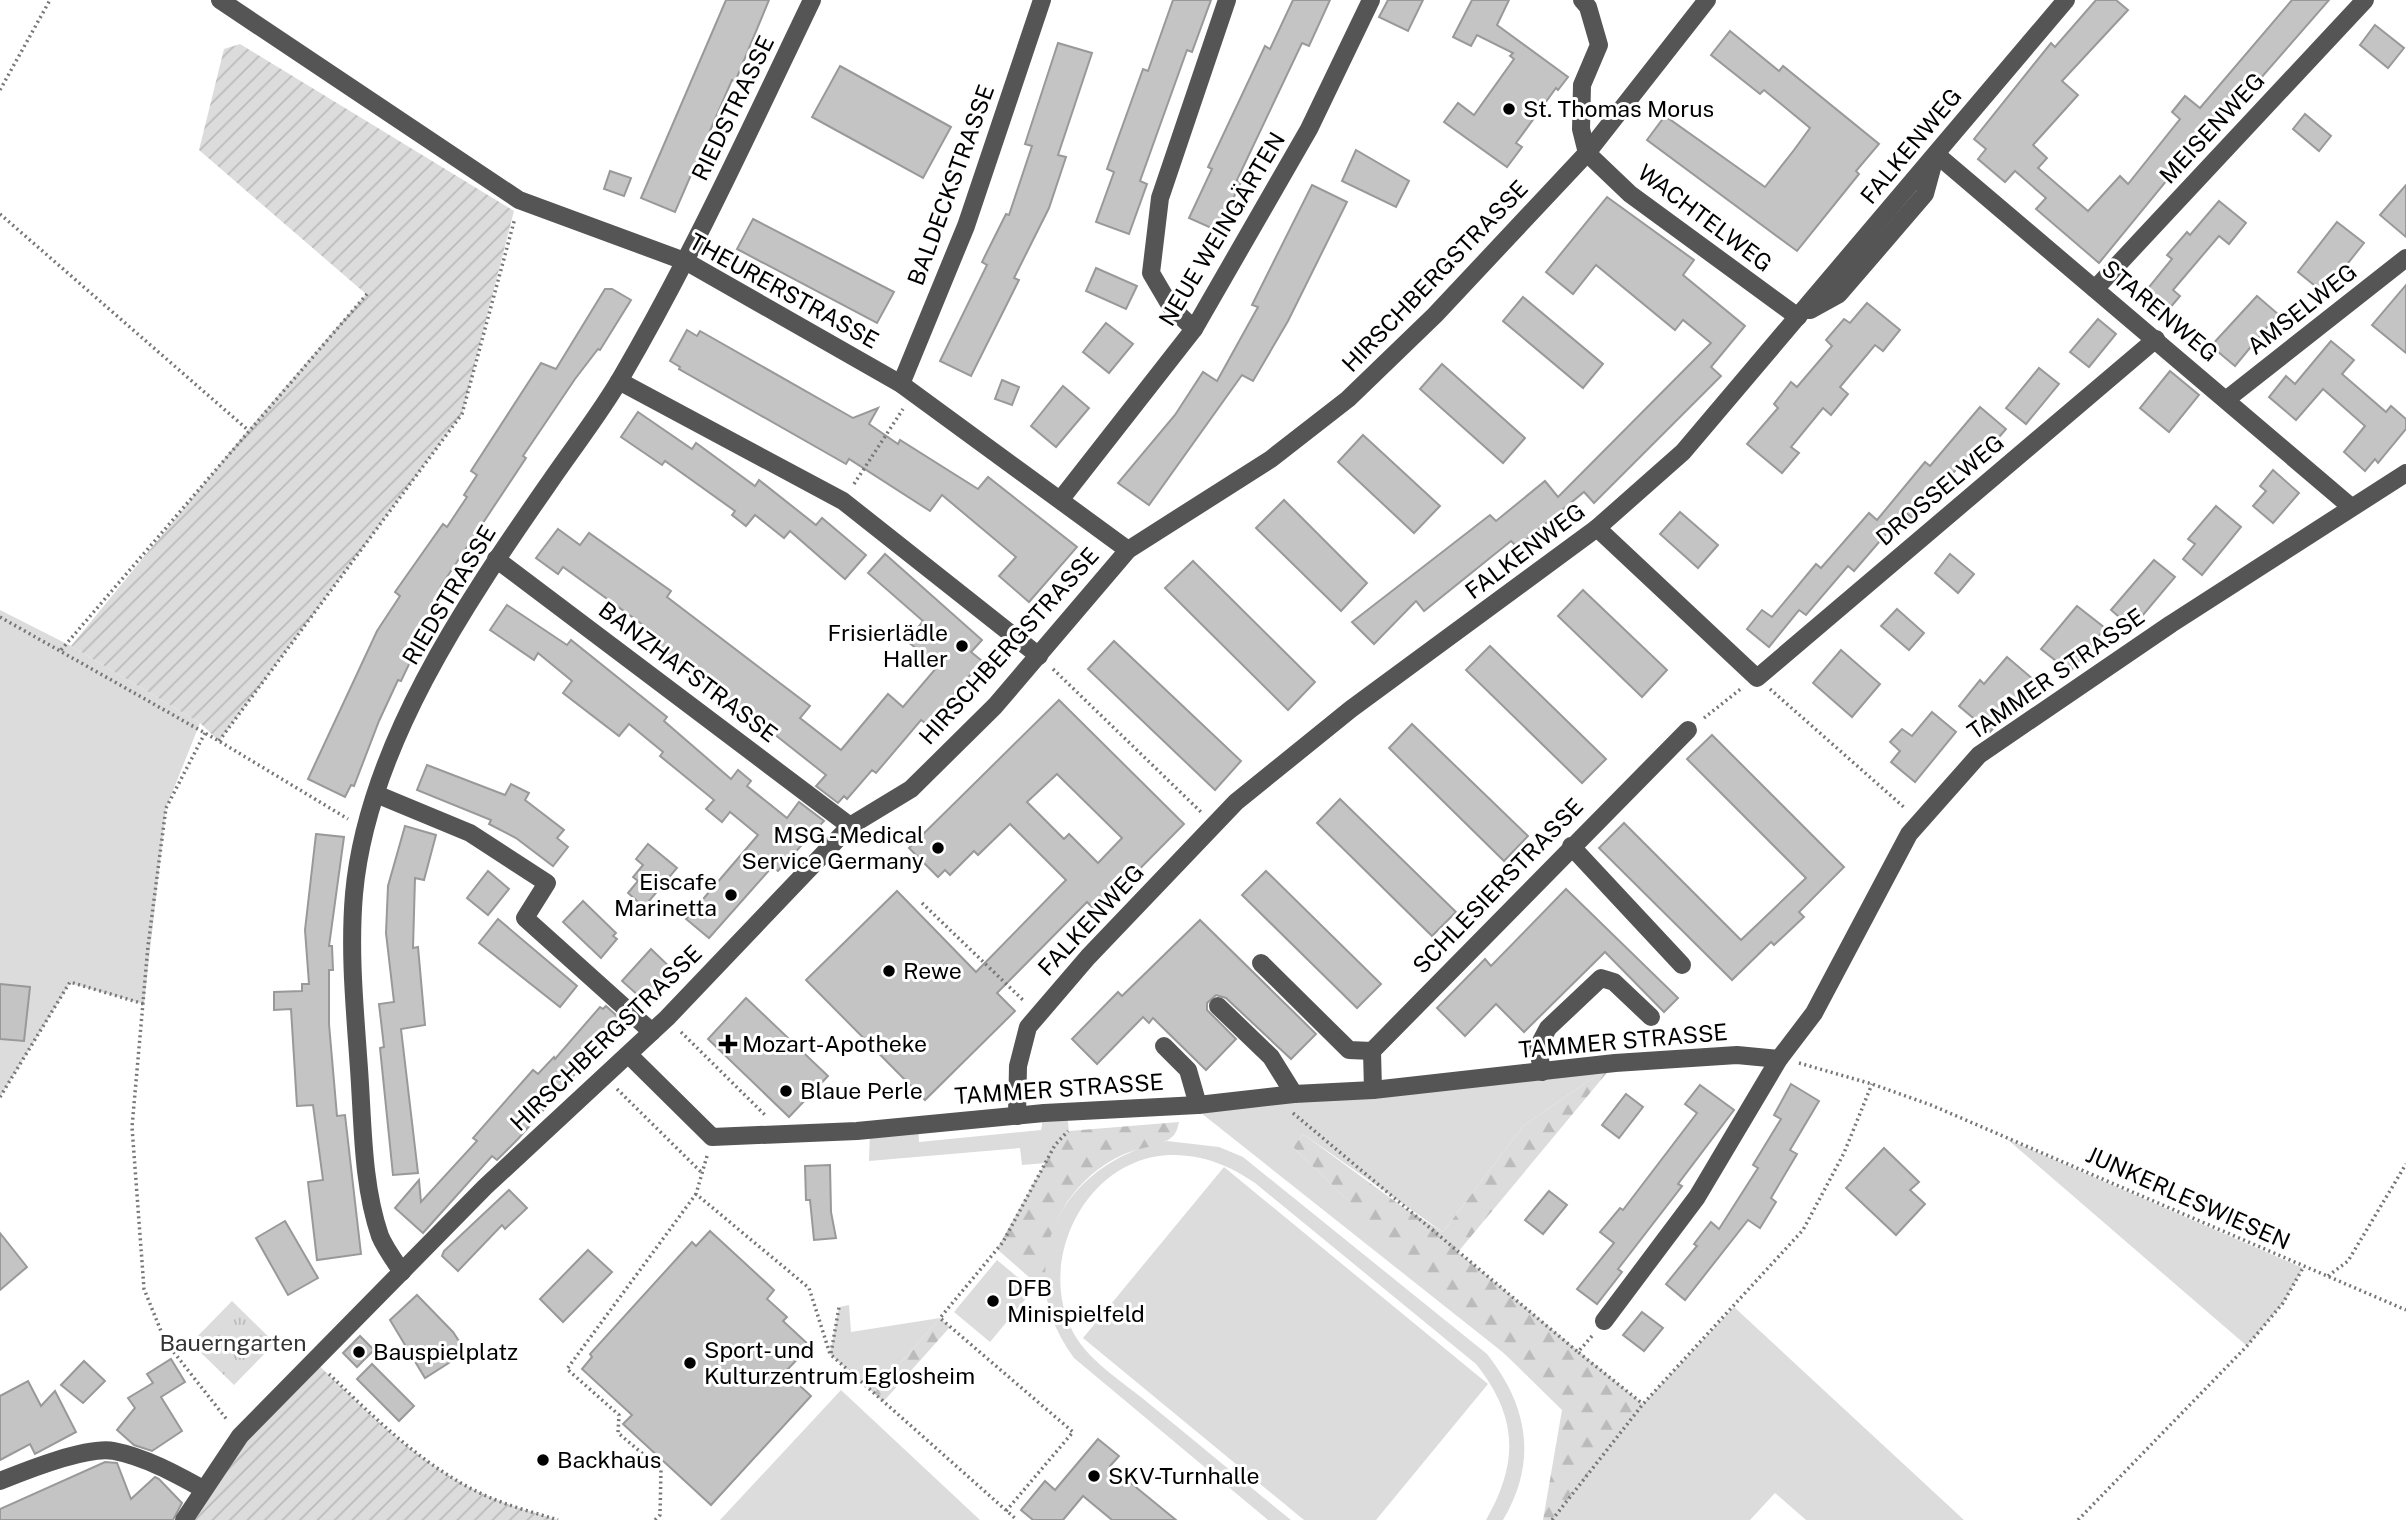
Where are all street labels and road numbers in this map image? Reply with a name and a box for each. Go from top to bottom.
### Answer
street label: RIEDSTRASSE [686,31,779,185]
street label: MEISENWEG [2154,67,2270,189]
street label: BALDECKSTRASSE [902,81,999,289]
street label: FALKENWEG [1855,83,1967,209]
street label: NEUE WEINGÄRTEN [1153,127,1290,331]
street label: WACHTELWEG [1633,158,1778,277]
street label: HIRSCHBERGSTRASSE [1336,174,1533,377]
street label: THEURERSTRASSE [685,227,884,354]
street label: STARENWEG [2097,254,2224,367]
street label: AMSELWEG [2242,258,2362,360]
street label: DROSSELWEG [1870,428,2009,551]
street label: FALKENWEG [1460,497,1590,604]
street label: RIEDSTRASSE [396,520,501,669]
street label: HIRSCHBERGSTRASSE [913,542,1104,750]
street label: BANZHAFSTRASSE [594,596,783,748]
street label: TAMMER STRASSE [1962,602,2149,745]
street label: SCHLESIERSTRASSE [1407,792,1588,979]
street label: FALKENWEG [1032,858,1149,981]
street label: HIRSCHBERGSTRASSE [504,939,707,1136]
street label: TAMMER STRASSE [1517,1018,1729,1063]
street label: TAMMER STRASSE [953,1068,1165,1109]
street label: JUNKERLESWIESEN [2082,1140,2294,1255]

